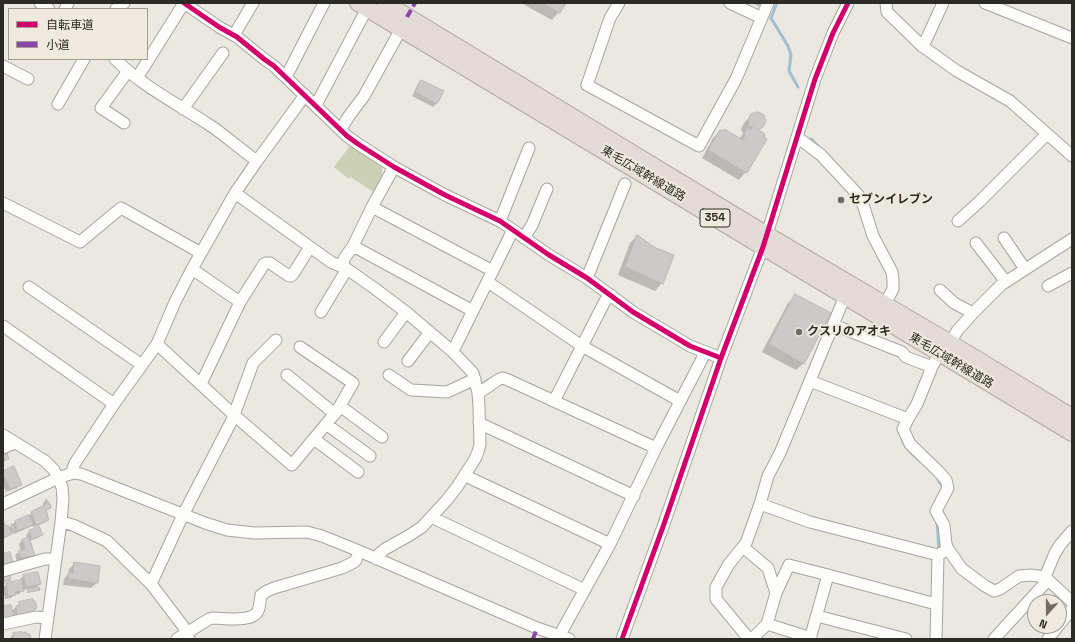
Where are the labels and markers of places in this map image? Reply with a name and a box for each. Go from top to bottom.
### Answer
place label: セブンイレブン [849,193,933,207]
marker: セブンイレブン [836,195,846,205]
place label: クスリのアオキ [807,325,891,339]
marker: クスリのアオキ [794,327,804,337]

